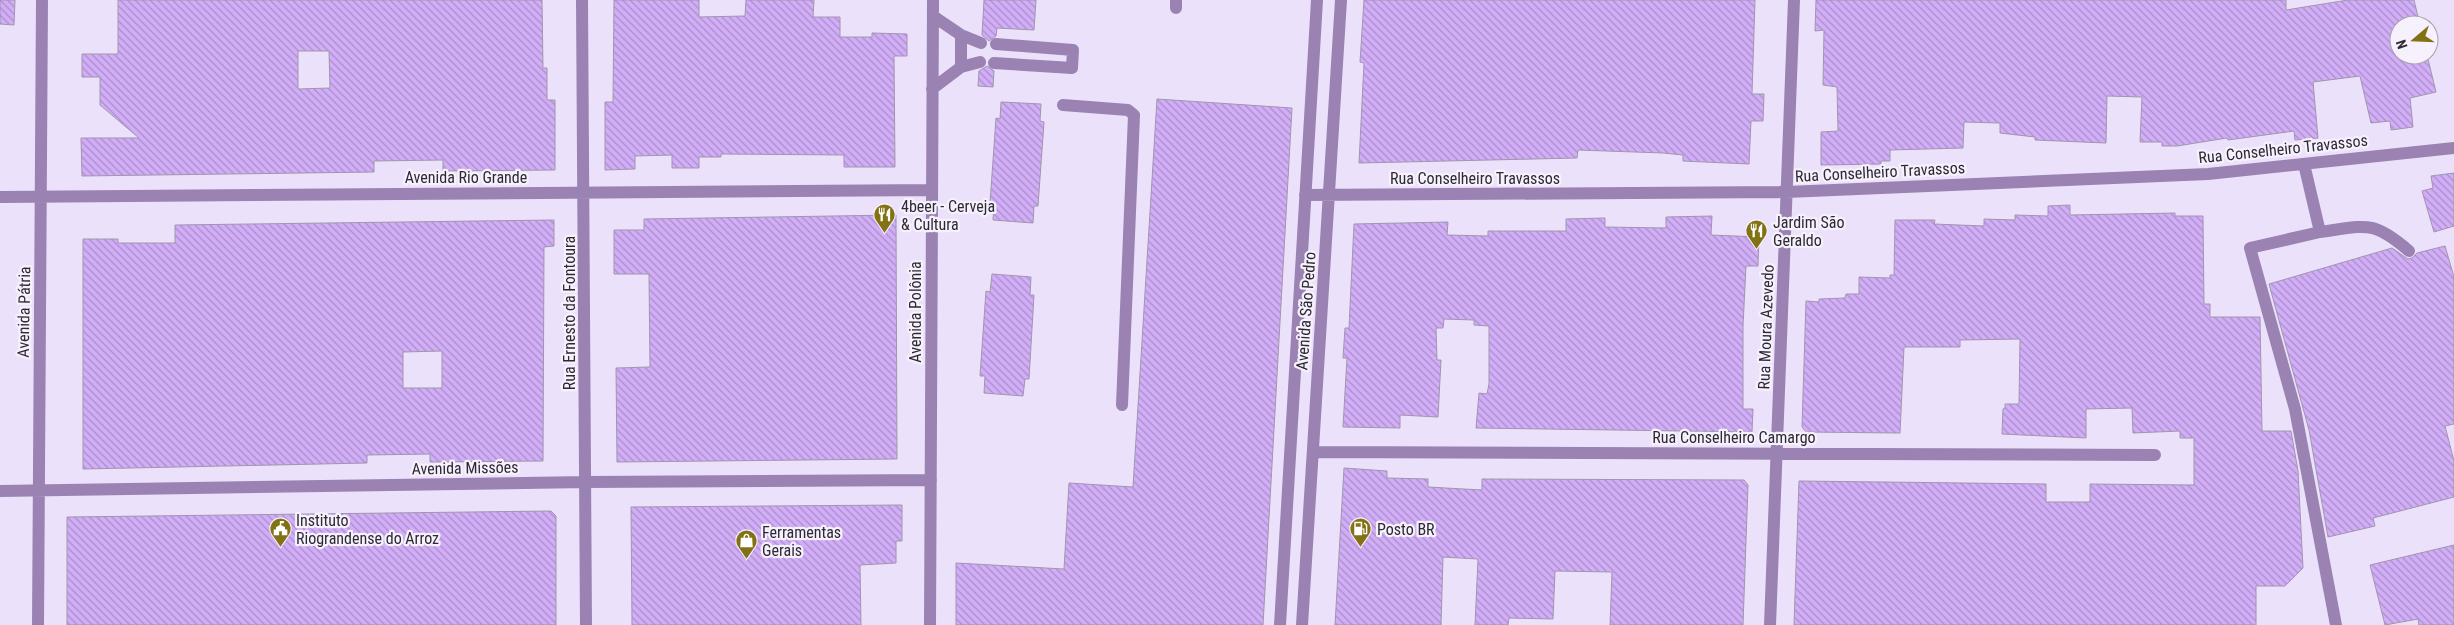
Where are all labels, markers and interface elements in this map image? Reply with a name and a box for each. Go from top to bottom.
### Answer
north arrow [2389,15,2439,65]
text: N [2393,38,2411,51]
street label: Rua Conselheiro Travassos [2197,131,2369,167]
street label: Rua Conselheiro Travassos [1795,158,1965,186]
street label: Avenida Rio Grande [405,168,527,187]
street label: Rua Conselheiro Travassos [1390,169,1560,188]
place label: 4beer - Cerveja & Cultura [901,197,995,234]
restaurant icon: 4beer - Cerveja & Cultura [873,203,897,234]
place label: Jardim São Geraldo [1773,213,1844,250]
restaurant icon: Jardim São Geraldo [1745,219,1769,250]
street label: Rua Ernesto da Fontoura [560,236,579,390]
street label: Avenida São Pedro [1292,251,1320,371]
street label: Avenida Polônia [906,261,925,363]
street label: Rua Moura Azevedo [1754,264,1778,390]
street label: Avenida Pátria [14,266,34,358]
street label: Rua Conselheiro Camargo [1652,428,1816,447]
street label: Avenida Missões [411,458,519,478]
place label: Instituto Riograndense do Arroz [296,511,439,548]
public building icon: Instituto Riograndense do Arroz [268,517,292,548]
fuel station icon: Posto BR [1349,517,1373,548]
place label: Posto BR [1377,520,1435,539]
place label: Ferramentas Gerais [762,523,841,560]
shop icon: Ferramentas Gerais [734,529,758,560]

